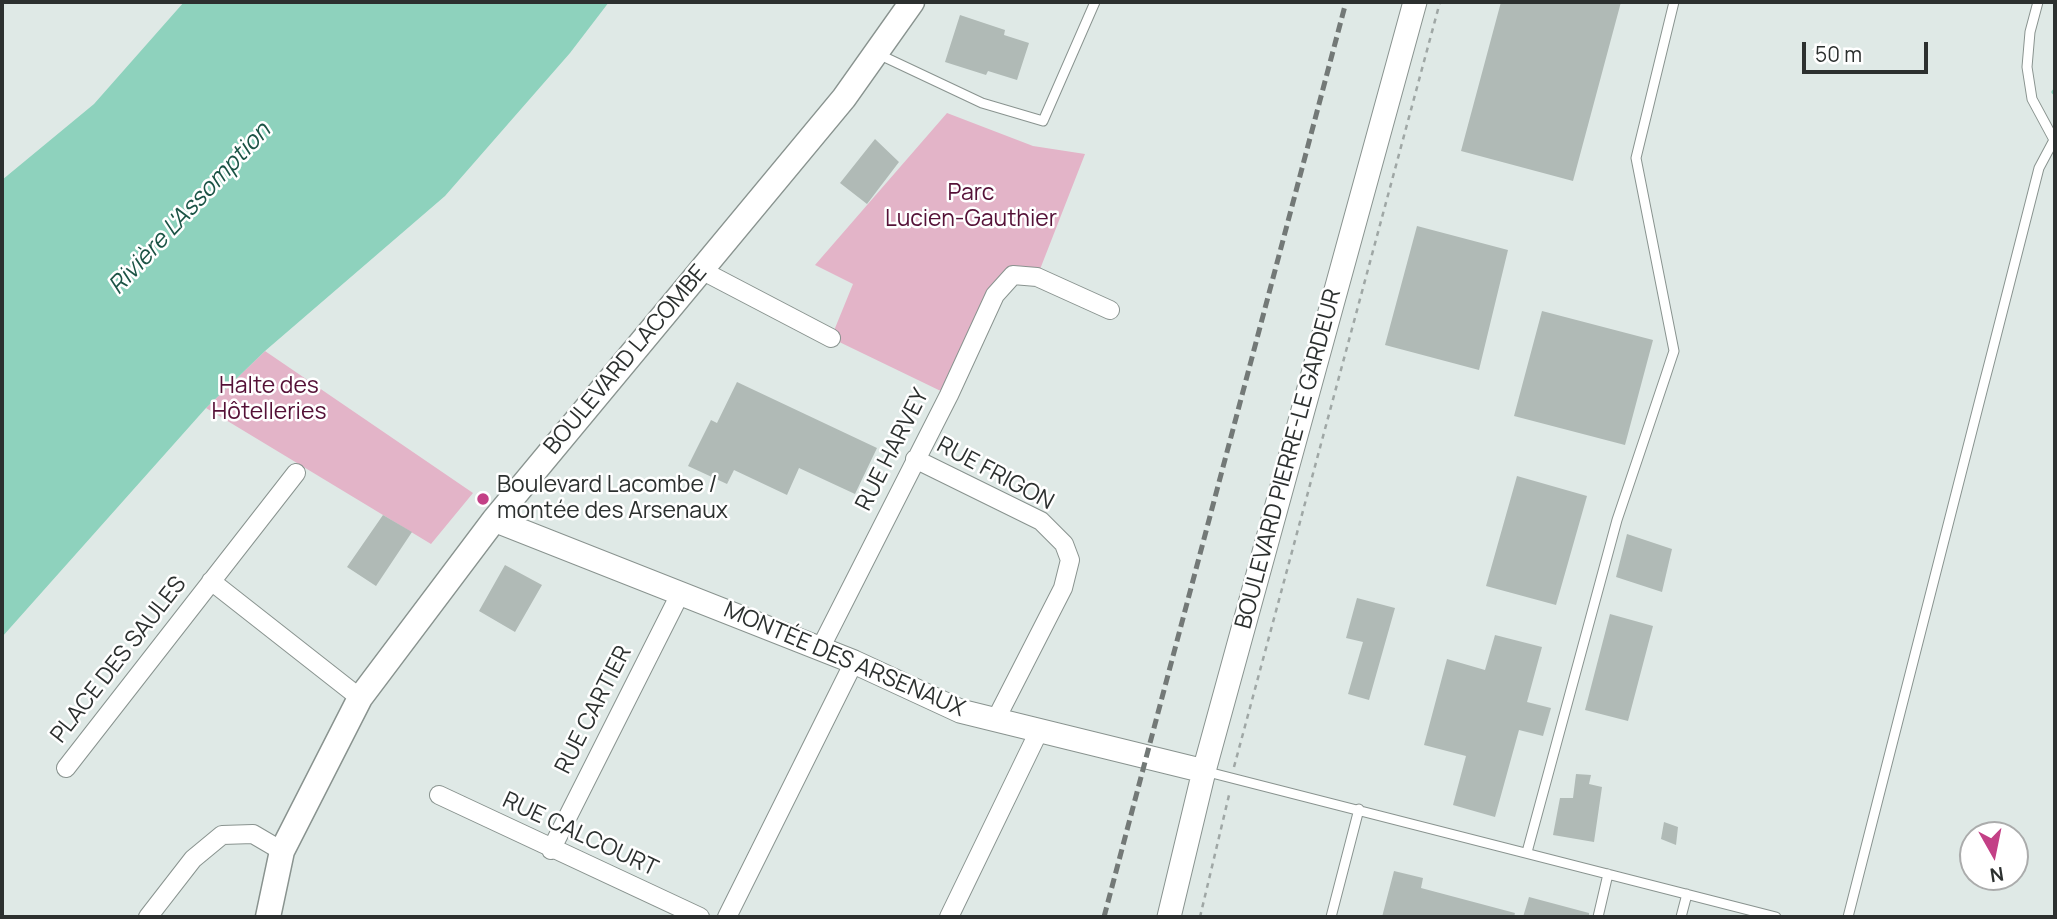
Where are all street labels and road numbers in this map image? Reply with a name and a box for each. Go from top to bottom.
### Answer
street label: BOULEVARD LACOMBE [539,260,713,460]
street label: BOULEVARD PIERRE-LE GARDEUR [1230,286,1348,632]
street label: RUE HARVEY [851,385,935,515]
street label: RUE FRIGON [932,432,1058,516]
street label: PLACE DES SAULES [45,571,193,749]
street label: MONTÉE DES ARSENAUX [719,597,969,723]
street label: RUE CARTIER [550,641,638,779]
street label: RUE CALCOURT [498,787,662,883]

